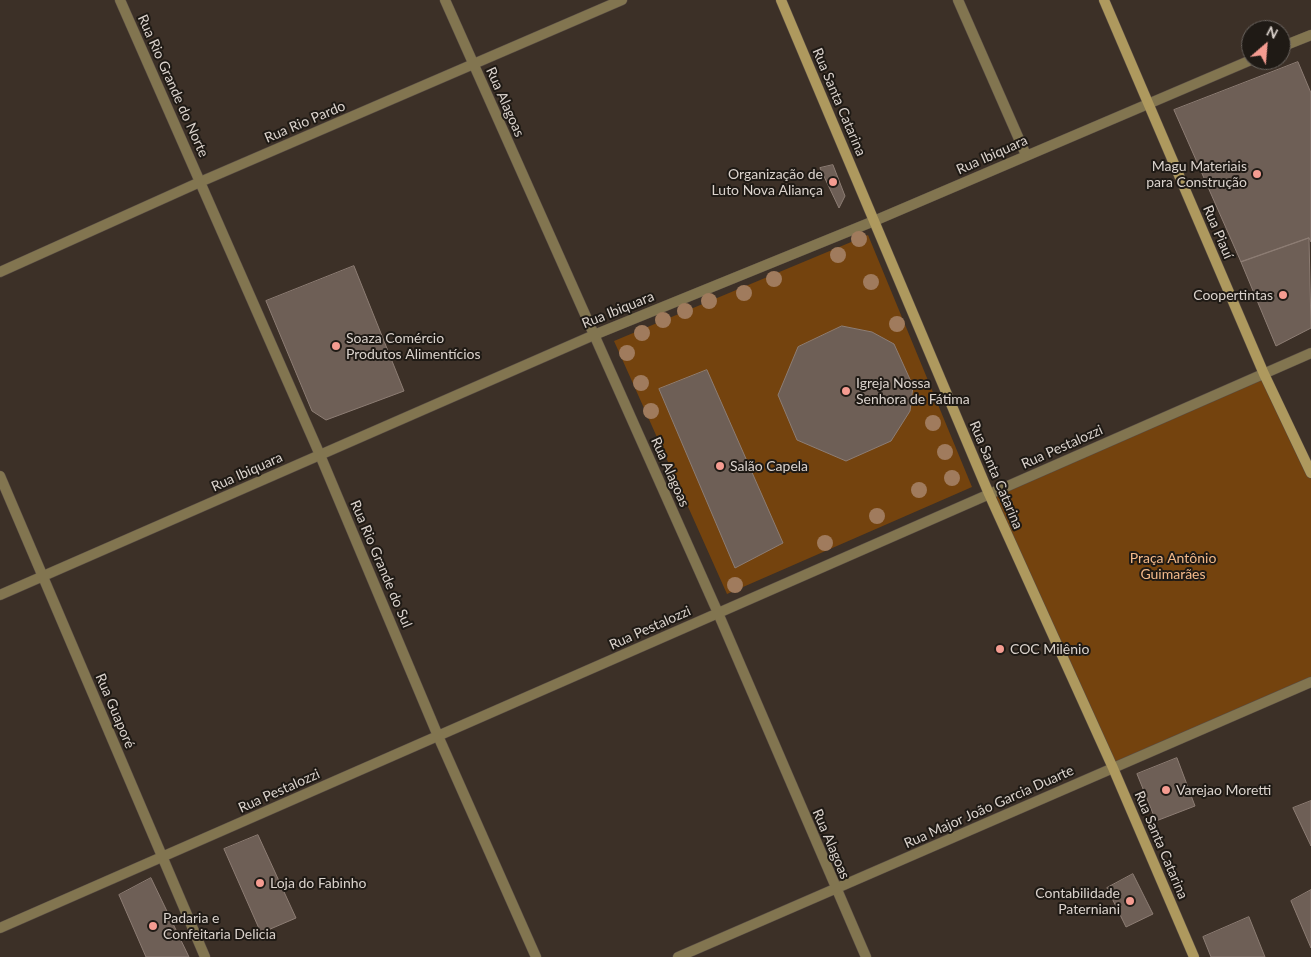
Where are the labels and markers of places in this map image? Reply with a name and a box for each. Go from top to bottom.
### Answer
place label: Magu Materiais para Construção [1146,158,1247,190]
place label: Organização de Luto Nova Aliança [712,166,823,198]
marker: Magu Materiais para Construção [1251,168,1263,180]
marker: Organização de Luto Nova Aliança [827,176,839,188]
place label: Coopertintas [1193,287,1273,303]
marker: Coopertintas [1277,289,1289,301]
place label: Soaza Comércio Produtos Alimentícios [346,330,481,362]
marker: Soaza Comércio Produtos Alimentícios [330,340,342,352]
place label: Igreja Nossa Senhora de Fátima [856,375,970,408]
marker: Igreja Nossa Senhora de Fátima [840,385,852,397]
place label: Salão Capela [730,458,808,474]
marker: Salão Capela [714,460,726,472]
place label: COC Milênio [1010,641,1089,657]
marker: COC Milênio [994,643,1006,655]
place label: Varejao Moretti [1176,782,1271,798]
marker: Varejao Moretti [1160,784,1172,796]
place label: Loja do Fabinho [270,875,367,891]
marker: Loja do Fabinho [254,877,266,889]
place label: Contabilidade Paterniani [1035,885,1120,918]
marker: Contabilidade Paterniani [1124,895,1136,907]
place label: Padaria e Confeitaria Delicia [163,910,276,942]
marker: Padaria e Confeitaria Delicia [147,920,159,932]

